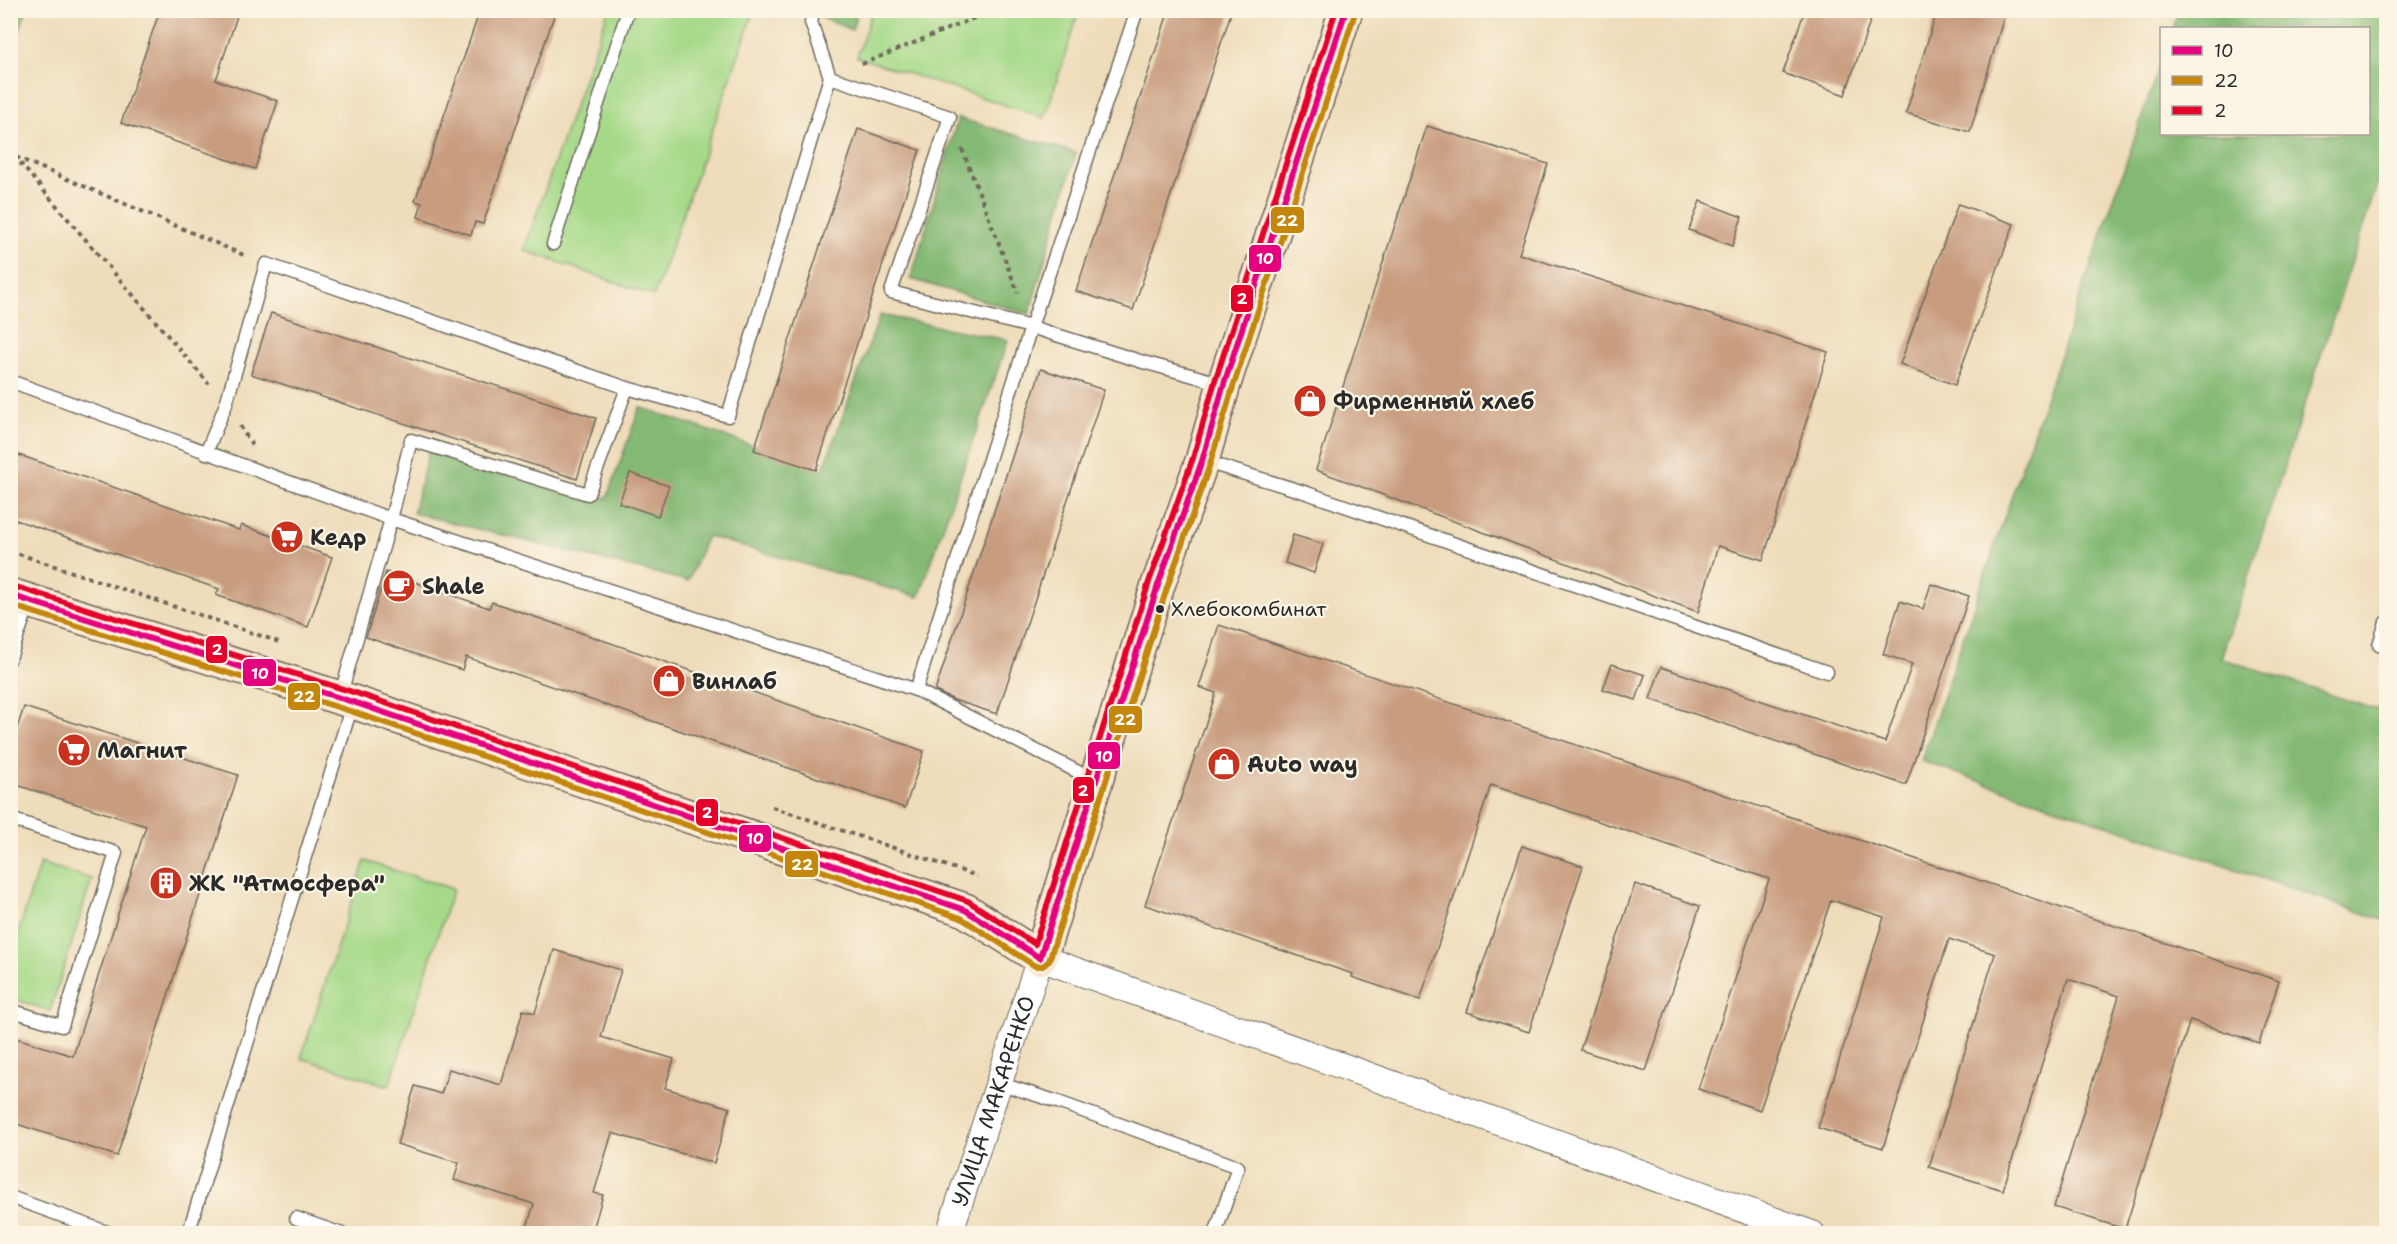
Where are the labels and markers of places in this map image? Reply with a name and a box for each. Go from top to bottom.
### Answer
shop icon: Фирменный хлеб [1292,383,1328,419]
place label: Фирменный хлеб [1333,387,1534,416]
supermarket icon: Кедр [269,519,305,555]
place label: Кедр [310,523,366,552]
cafe icon: Shale [381,568,417,604]
place label: Shale [422,572,485,601]
place label: Хлебокомбинат [1171,596,1327,622]
marker: Хлебокомбинат [1154,603,1166,615]
shop icon: Винлаб [651,663,687,699]
place label: Винлаб [692,667,777,696]
supermarket icon: Магнит [56,732,92,768]
place label: Магнит [97,736,188,765]
shop icon: Auto way [1206,746,1242,782]
place label: Auto way [1247,750,1358,779]
building icon: ЖК "Атмосфера" [148,865,184,901]
place label: ЖК "Атмосфера" [189,869,385,898]

